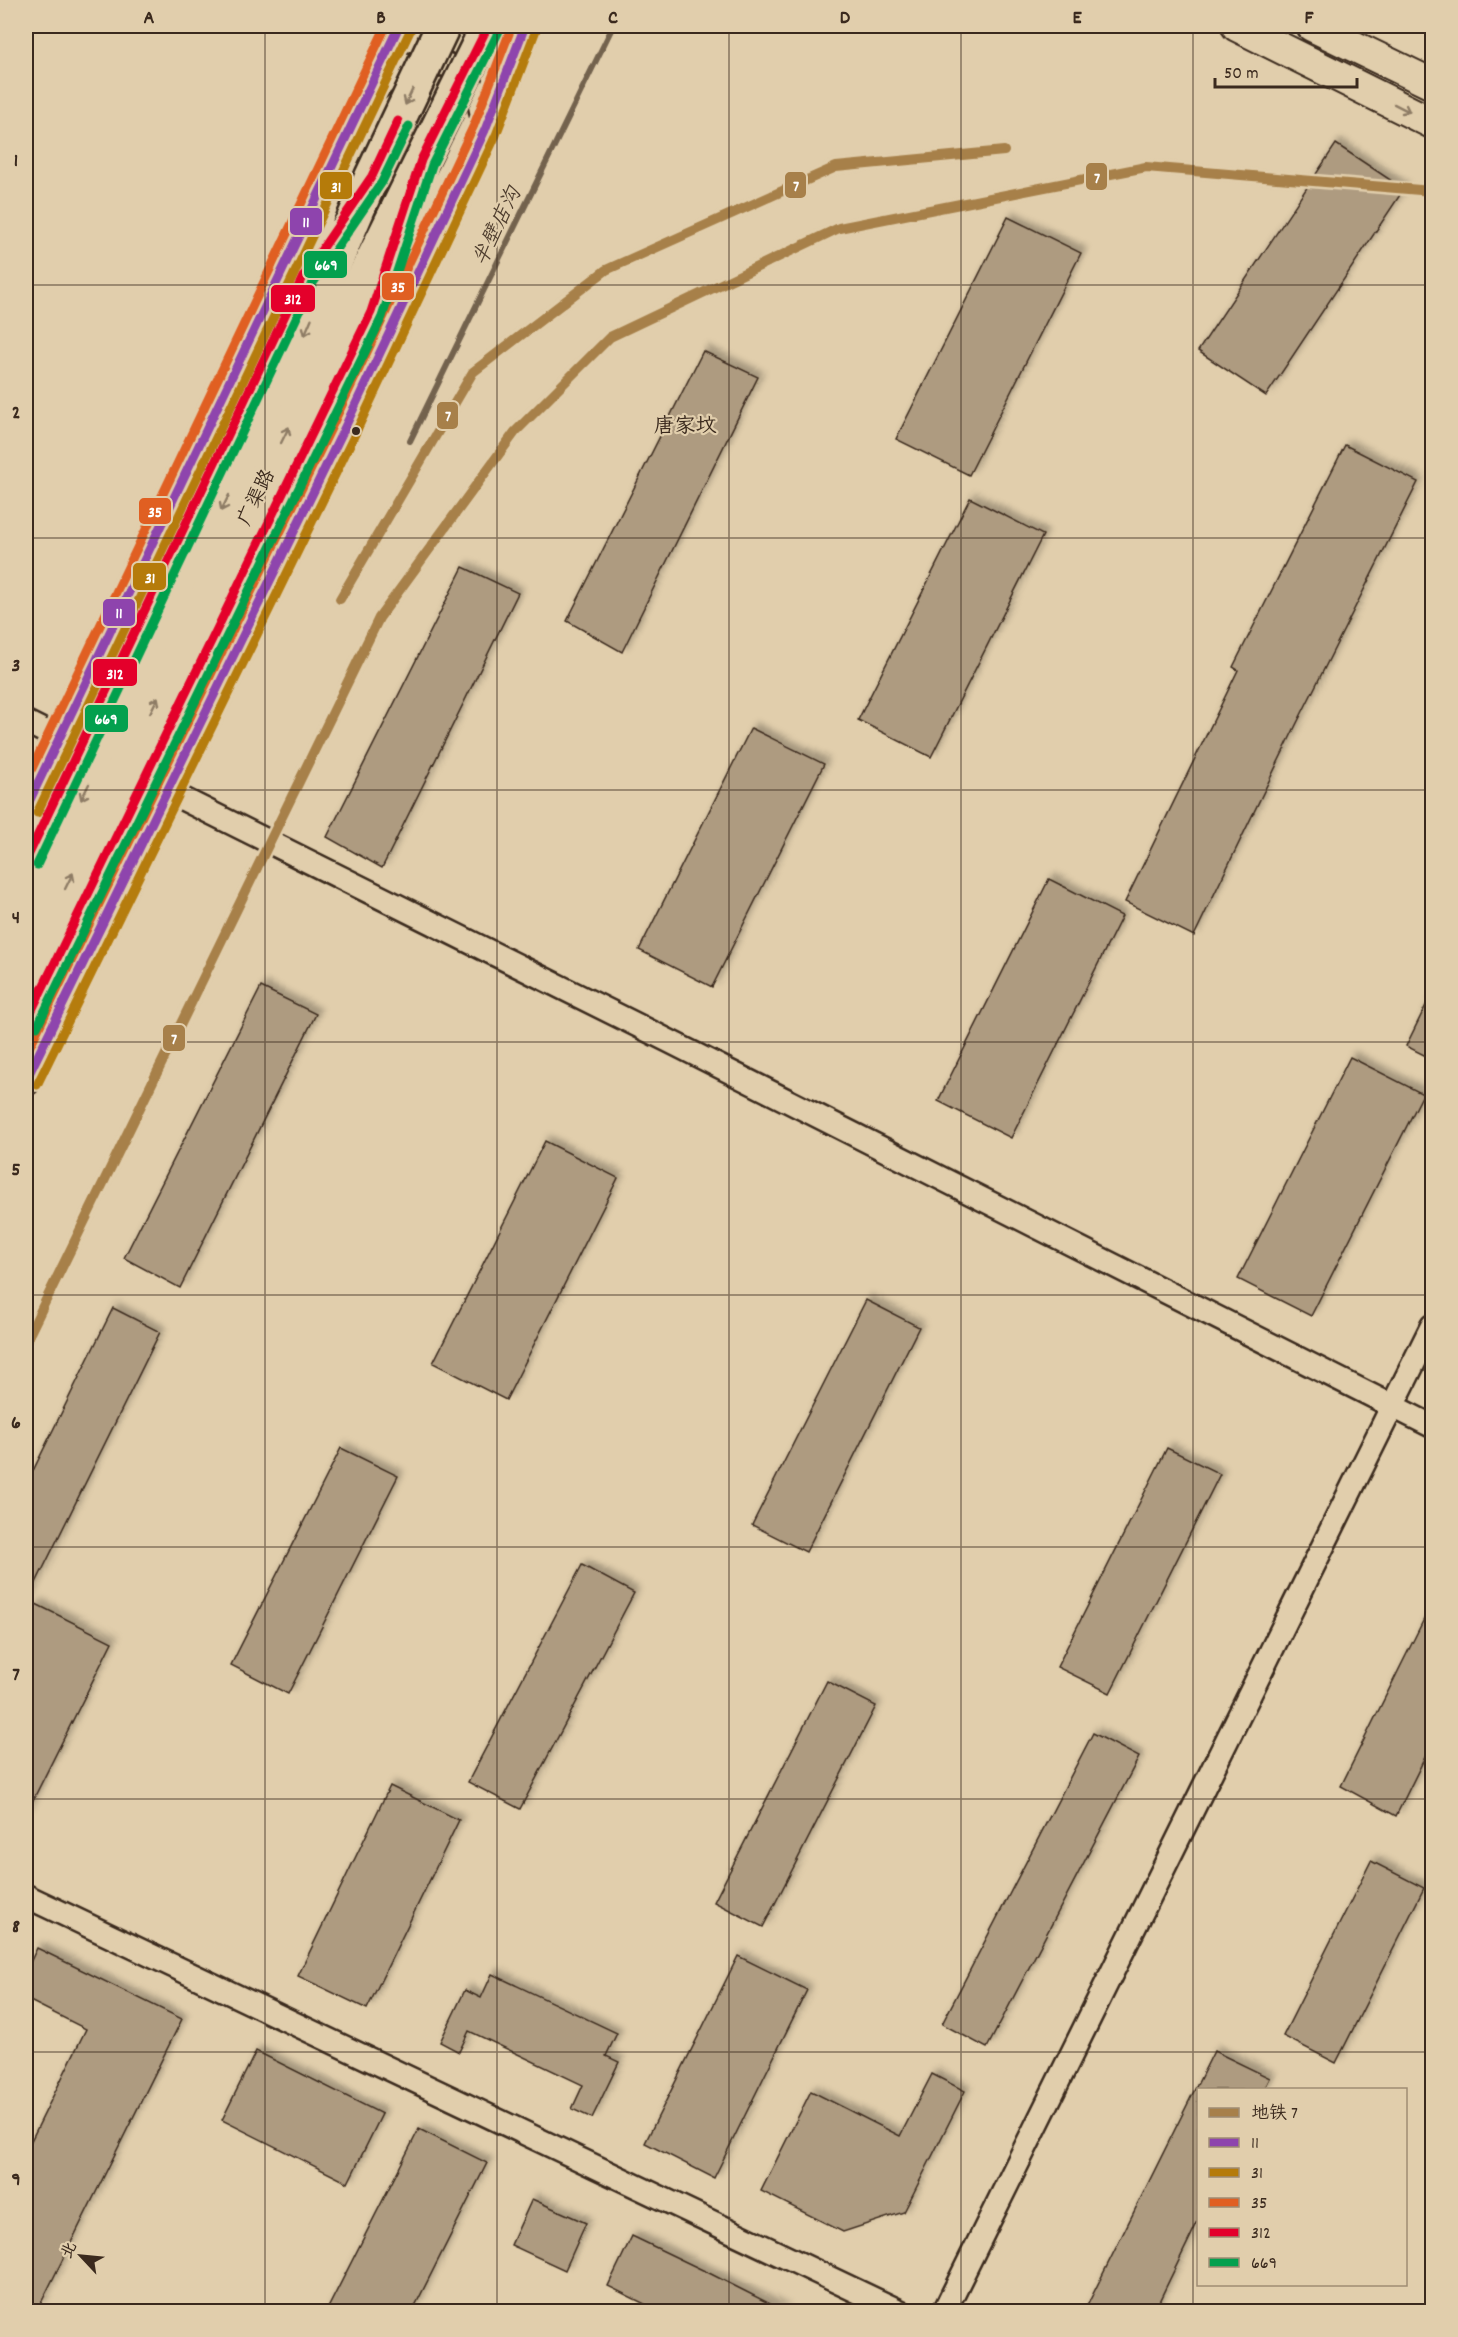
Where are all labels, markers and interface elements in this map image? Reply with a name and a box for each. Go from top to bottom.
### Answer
text: A [144,5,155,33]
text: B [376,5,386,33]
text: C [608,5,618,33]
text: D [840,5,851,33]
text: E [1072,5,1082,33]
text: F [1305,5,1315,33]
scale bar [1215,51,1358,89]
text: 50 m [1224,62,1259,87]
one-way arrow [403,88,415,106]
one-way arrow [1393,102,1410,114]
text: 1 [14,148,18,176]
line badge: 7 [1085,162,1108,191]
text: 7 [1094,168,1100,191]
line badge: 31 [319,171,353,200]
line badge: 7 [784,171,807,199]
text: 7 [793,176,799,199]
text: 31 [331,177,341,200]
water label: 半壁店沟 [467,181,531,272]
line badge: 11 [289,207,323,236]
text: 11 [302,212,310,235]
line badge: 669 [303,250,348,279]
text: 669 [314,255,338,278]
line badge: 35 [381,272,415,301]
text: 35 [391,277,405,300]
line badge: 312 [270,284,316,313]
text: 312 [284,289,302,312]
one-way arrow [302,317,313,335]
text: 2 [12,400,20,428]
line badge: 7 [436,401,459,430]
text: 7 [445,406,451,429]
district label: 唐家坟 [654,413,717,443]
unlabelled marker [350,425,362,437]
one-way arrow [280,427,292,445]
street label: 广渠路 [232,464,284,531]
one-way arrow [219,494,231,512]
line badge: 35 [138,497,172,525]
text: 35 [148,502,162,525]
line badge: 31 [132,562,167,591]
text: 31 [145,568,155,591]
line badge: 11 [102,598,136,627]
text: 11 [115,603,123,626]
text: 3 [12,653,20,681]
line badge: 312 [92,658,138,687]
text: 312 [106,664,124,687]
one-way arrow [149,697,160,715]
line badge: 669 [84,704,129,733]
text: 669 [94,709,118,732]
one-way arrow [78,782,90,800]
one-way arrow [64,872,76,890]
text: 4 [12,905,20,933]
line badge: 7 [162,1024,186,1052]
text: 7 [171,1029,177,1052]
text: 5 [11,1157,21,1185]
text: 6 [11,1410,21,1438]
text: 7 [12,1662,20,1690]
text: 8 [12,1914,20,1942]
legend [1197,2088,1407,2286]
text: 地铁 7 [1251,2102,1298,2127]
text: 11 [1251,2132,1259,2157]
text: 31 [1251,2162,1263,2187]
text: 9 [11,2167,21,2195]
text: 35 [1251,2192,1267,2217]
text: 312 [1251,2222,1271,2247]
north arrow [51,2226,111,2286]
text: 北 [56,2238,84,2263]
text: 669 [1251,2252,1277,2277]

